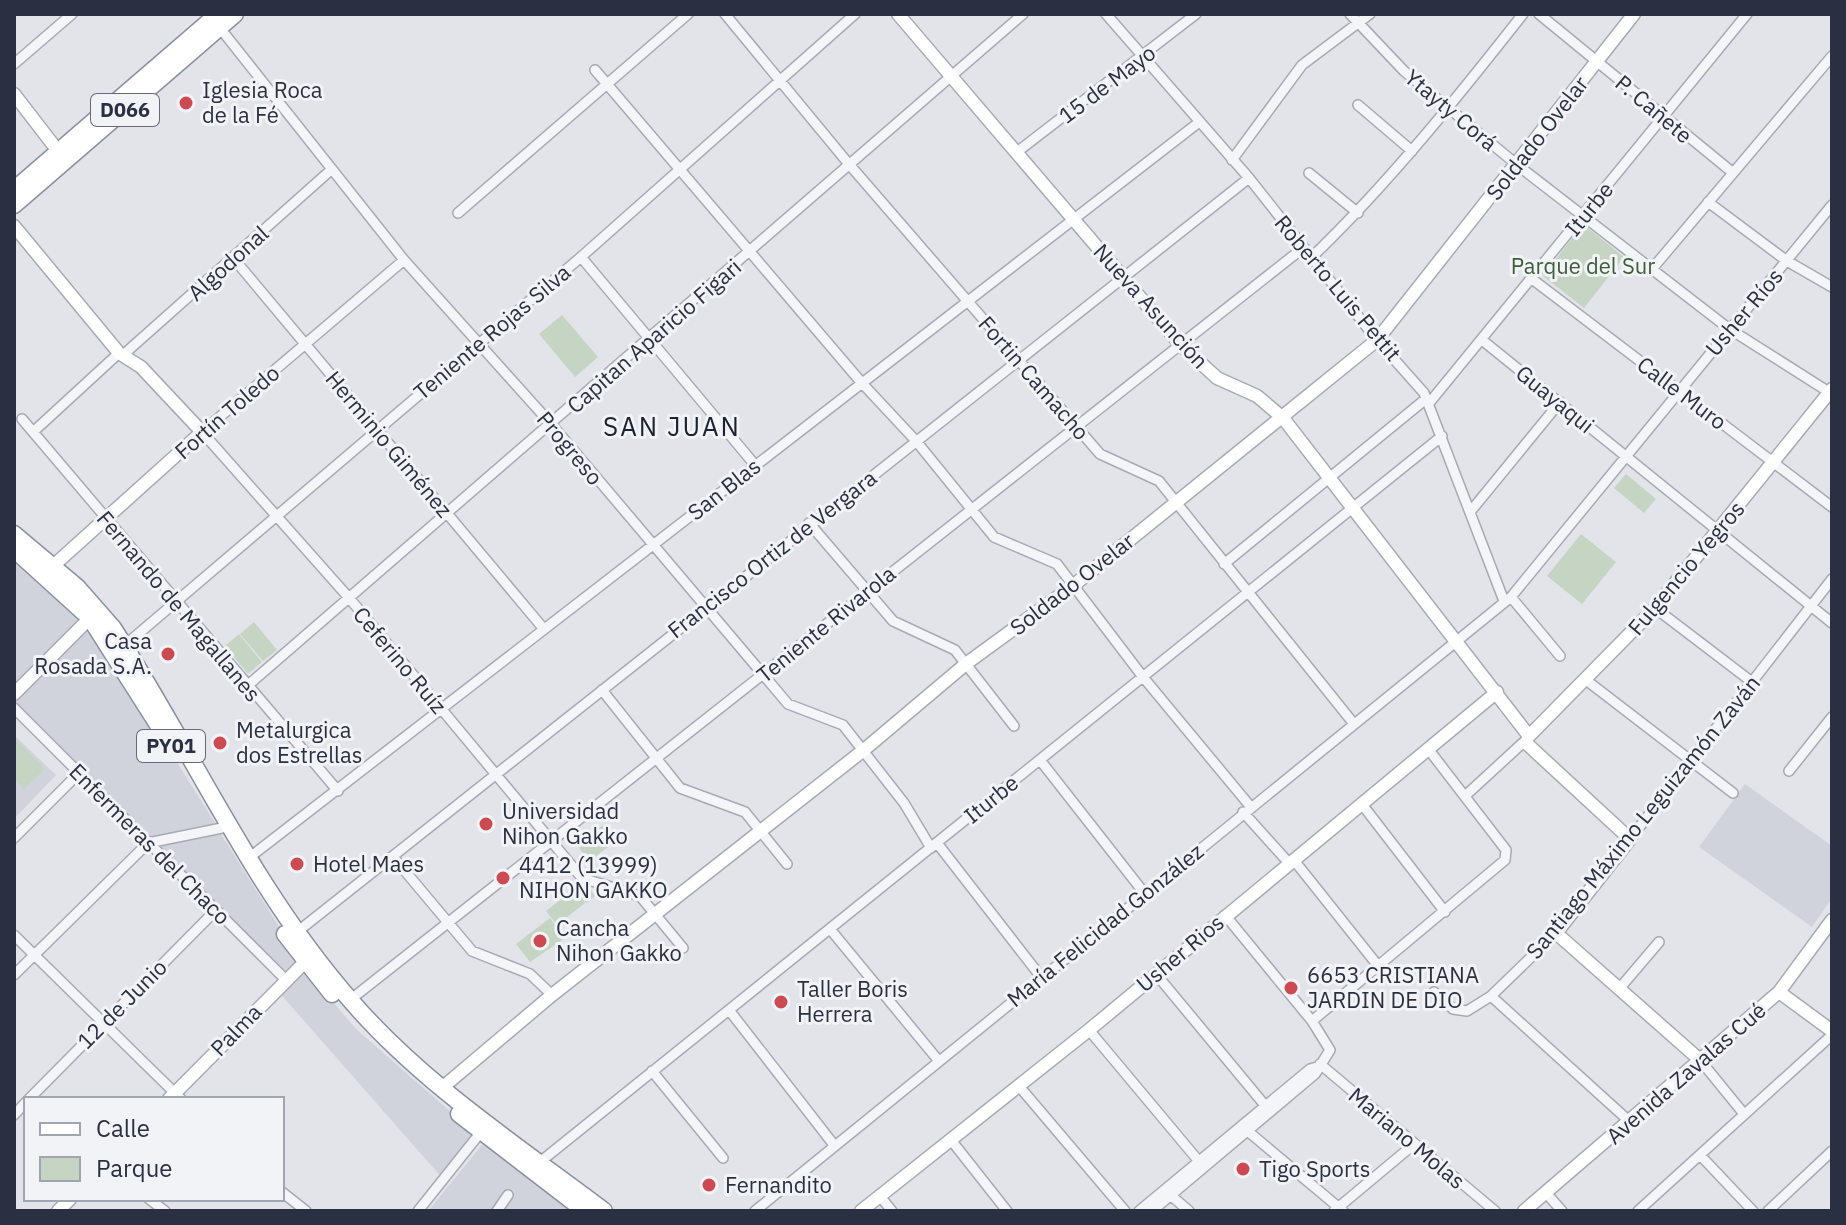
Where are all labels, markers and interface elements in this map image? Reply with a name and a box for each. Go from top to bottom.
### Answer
street label: 15 de Mayo [1052,38,1161,130]
street label: Ytayty Corá [1399,62,1504,157]
street label: P. Cañete [1610,68,1699,149]
street label: Soldado Ovelar [1479,70,1594,206]
place label: Iglesia Roca de la Fé [202,75,323,129]
road number: D066 [91,94,159,126]
marker: Iglesia Roca de la Fé [177,94,195,112]
street label: Iturbe [1558,175,1619,242]
street label: Roberto Luis Pettit [1269,209,1408,367]
street label: Algodonal [181,219,274,307]
street label: Nueva Asunción [1087,237,1215,374]
park label: Parque del Sur [1511,251,1655,280]
street label: Capitan Aparicio Figari [560,252,747,419]
street label: Teniente Rojas Silva [407,257,576,406]
street label: Usher Ríos [1698,262,1789,362]
street label: Fortin Camacho [972,310,1096,446]
street label: Calle Muro [1632,349,1733,436]
street label: Fortín Toledo [168,358,285,465]
street label: Guayaqui [1510,358,1600,439]
street label: Herminio Giménez [320,364,459,523]
street label: Progreso [531,405,610,491]
district label: SAN JUAN [603,409,741,443]
street label: San Blas [681,451,766,526]
street label: Francisco Ortiz de Vergara [661,463,882,644]
street label: Fulgencio Yegros [1621,494,1750,641]
street label: Fernando de Magallanes [91,504,268,707]
street label: Soldado Ovelar [1004,526,1140,641]
street label: Teniente Rivarola [750,558,901,689]
street label: Ceferino Ruíz [347,600,454,719]
place label: Casa Rosada S.A. [34,626,152,680]
marker: Casa Rosada S.A. [159,645,177,663]
street label: Santiago Máximo Leguizamón Zaván [1519,669,1766,964]
place label: Metalurgica dos Estrellas [236,715,362,769]
road number: PY01 [137,730,205,762]
marker: Metalurgica dos Estrellas [211,734,229,752]
street label: Enfermeras del Chaco [64,757,237,930]
street label: Iturbe [957,768,1024,829]
place label: Universidad Nihon Gakko [502,796,628,850]
marker: Universidad Nihon Gakko [477,815,495,833]
street label: María Felicidad González [1000,836,1209,1013]
place label: Hotel Maes [313,849,424,878]
place label: 4412 (13999) NIHON GAKKO [519,850,668,904]
marker: Hotel Maes [288,855,306,873]
marker: 4412 (13999) NIHON GAKKO [494,869,512,887]
street label: Usher Rios [1130,907,1230,998]
place label: Cancha Nihon Gakko [556,913,682,967]
marker: Cancha Nihon Gakko [531,932,549,950]
street label: 12 de Junio [71,953,173,1055]
place label: 6653 CRISTIANA JARDIN DE DIO [1307,960,1479,1014]
place label: Taller Boris Herrera [797,974,908,1028]
marker: 6653 CRISTIANA JARDIN DE DIO [1282,979,1300,997]
marker: Taller Boris Herrera [772,993,790,1011]
street label: Avenida Zavalas Cué [1600,995,1772,1150]
street label: Palma [204,997,268,1062]
street label: Mariano Molas [1343,1080,1472,1195]
legend [24,1097,284,1201]
text: Calle [96,1112,150,1144]
text: Parque [96,1152,173,1184]
place label: Tigo Sports [1259,1154,1371,1183]
marker: Tigo Sports [1234,1160,1252,1178]
place label: Fernandito [725,1170,832,1199]
marker: Fernandito [700,1176,718,1194]

